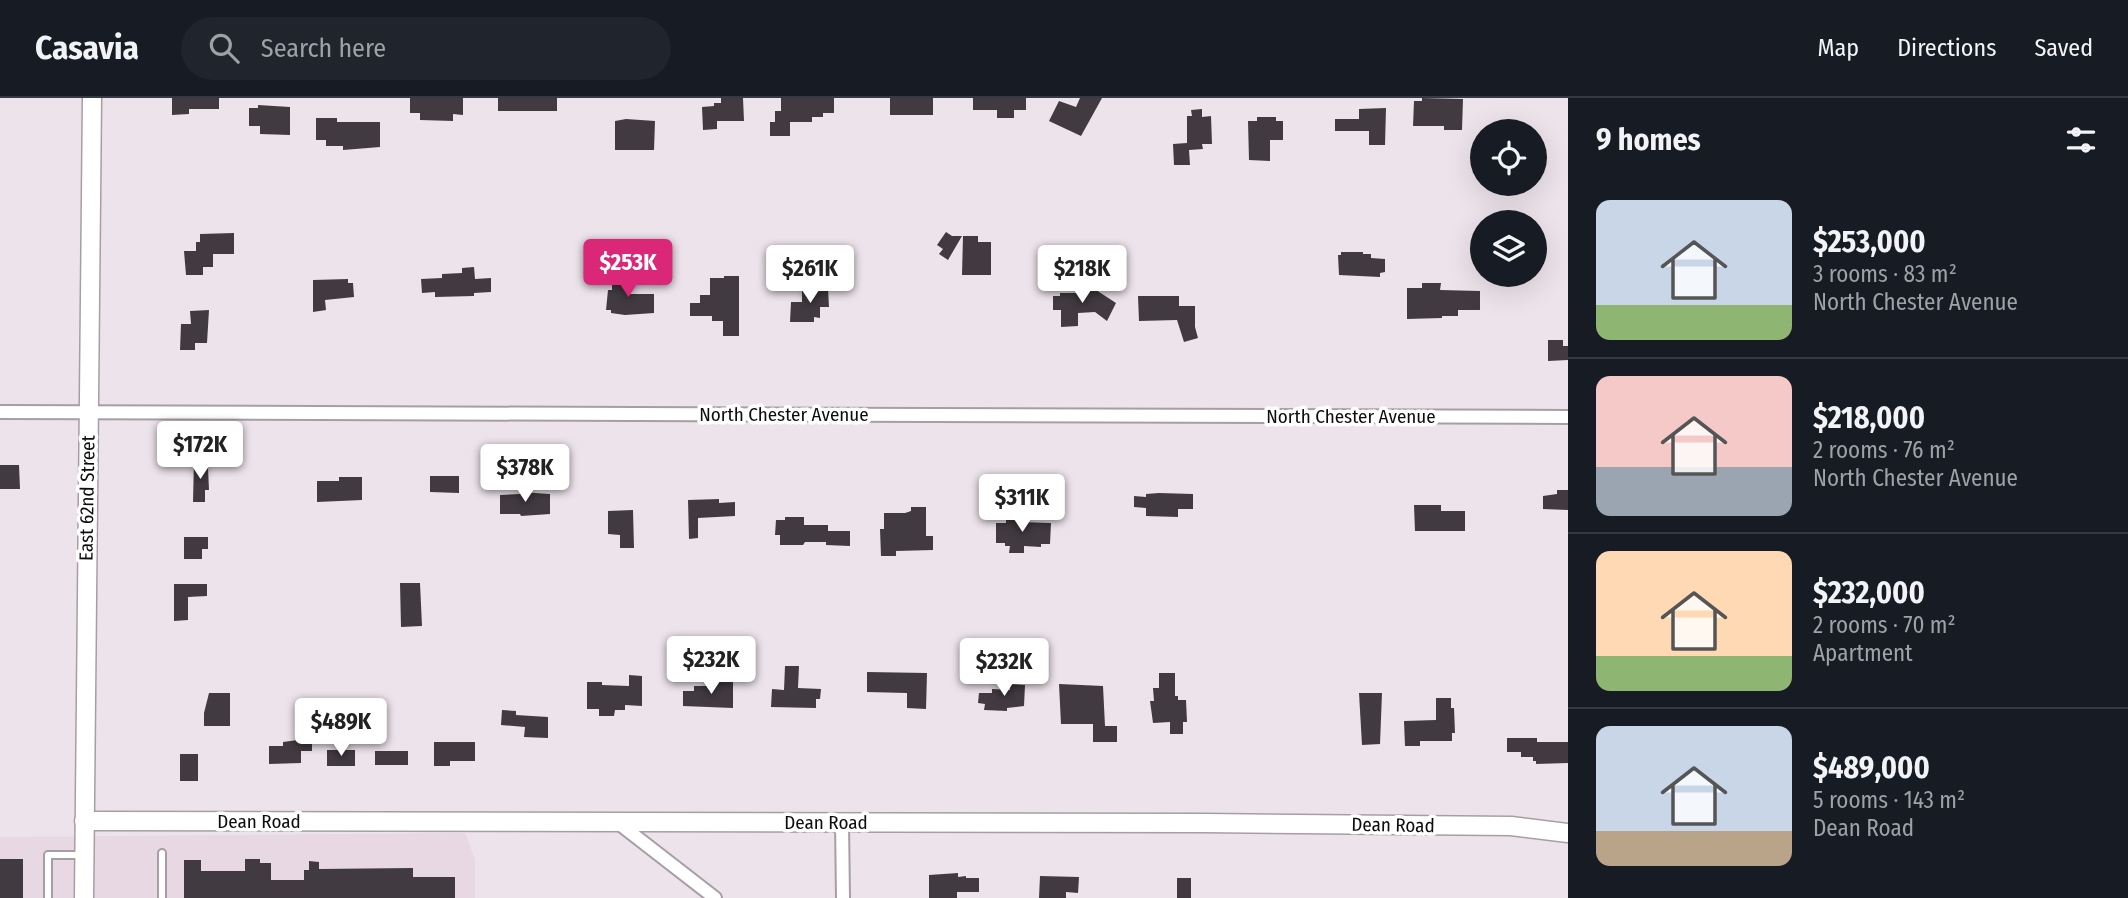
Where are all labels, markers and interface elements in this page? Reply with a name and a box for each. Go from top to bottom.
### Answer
search box [181,17,671,80]
text: Casavia [35,28,139,68]
icon: search [205,29,243,67]
text: Search here [261,33,386,64]
text: Map [1818,34,1859,62]
text: Directions [1897,34,1996,62]
text: Saved [2034,34,2093,62]
map controls [1470,119,1547,287]
button: locate [1470,119,1547,196]
icon: filters [2062,121,2100,159]
text: 9 homes [1596,122,1701,158]
button: layers [1470,210,1547,287]
text: $253,000 [1813,224,1926,260]
icon: home [1652,228,1736,312]
pin: $253K [579,240,677,299]
pin: $261K [761,246,859,305]
pin: $218K [1033,246,1131,305]
text: $253K [599,248,657,276]
text: $261K [782,254,838,282]
text: $218K [1054,254,1110,282]
text: 3 rooms · 83 m² [1813,260,1957,288]
text: North Chester Avenue [1813,288,2018,316]
text: $218,000 [1813,400,1925,436]
street label: North Chester Avenue [699,403,869,426]
icon: home [1652,404,1736,488]
street label: North Chester Avenue [1266,405,1436,428]
pin: $172K [151,422,249,481]
text: $172K [173,430,227,458]
street label: East 62nd Street [74,434,100,561]
text: 2 rooms · 76 m² [1813,436,1955,464]
pin: $378K [476,444,574,504]
text: $378K [496,453,554,481]
text: North Chester Avenue [1813,464,2018,492]
pin: $311K [973,474,1071,534]
text: $311K [995,483,1049,511]
text: $232,000 [1813,575,1925,611]
icon: home [1652,579,1736,663]
text: 2 rooms · 70 m² [1813,611,1956,639]
pin: $232K [662,636,760,696]
pin: $232K [955,638,1053,698]
text: Apartment [1813,639,1913,667]
text: $232K [683,645,739,673]
text: $232K [976,647,1032,675]
pin: $489K [292,698,390,758]
text: $489K [311,707,371,735]
text: $489,000 [1813,750,1930,786]
icon: home [1652,754,1736,838]
text: 5 rooms · 143 m² [1813,786,1965,814]
street label: Dean Road [217,810,301,833]
street label: Dean Road [784,811,868,834]
street label: Dean Road [1351,813,1435,837]
text: Dean Road [1813,814,1914,842]

